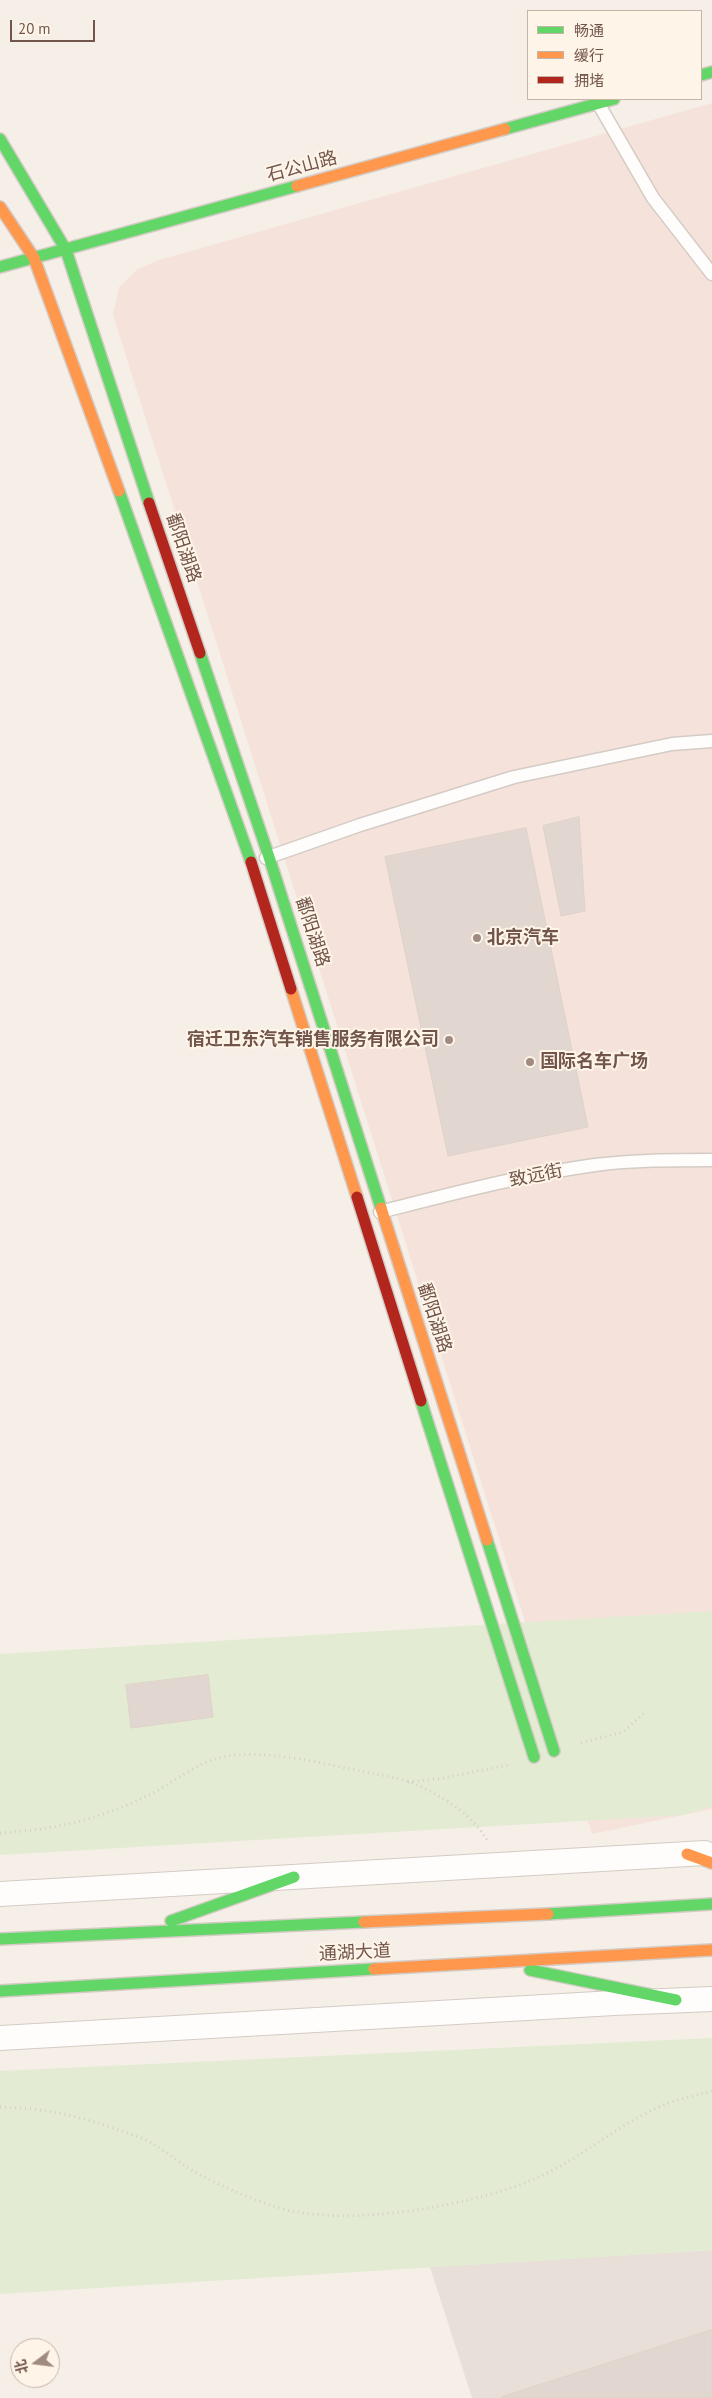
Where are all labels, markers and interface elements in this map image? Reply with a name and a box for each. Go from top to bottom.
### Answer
scale bar [12,10,98,42]
legend [527,10,702,100]
text: 20 m [18,19,51,38]
text: 畅通 [574,21,604,40]
text: 缓行 [574,46,604,65]
text: 拥堵 [574,71,604,90]
street label: 石公山路 [264,147,340,187]
street label: 鄱阳湖路 [161,510,205,586]
street label: 鄱阳湖路 [291,894,333,970]
place label: 北京汽车 [487,927,559,949]
marker: 北京汽车 [471,932,483,944]
place label: 宿迁卫东汽车销售服务有限公司 [187,1029,439,1051]
marker: 宿迁卫东汽车销售服务有限公司 [443,1034,455,1046]
place label: 国际名车广场 [540,1051,648,1073]
marker: 国际名车广场 [524,1056,536,1068]
street label: 致远街 [507,1160,565,1192]
street label: 鄱阳湖路 [413,1280,455,1356]
street label: 通湖大道 [318,1940,392,1966]
north arrow [10,2338,60,2388]
text: 北 [11,2358,32,2376]

